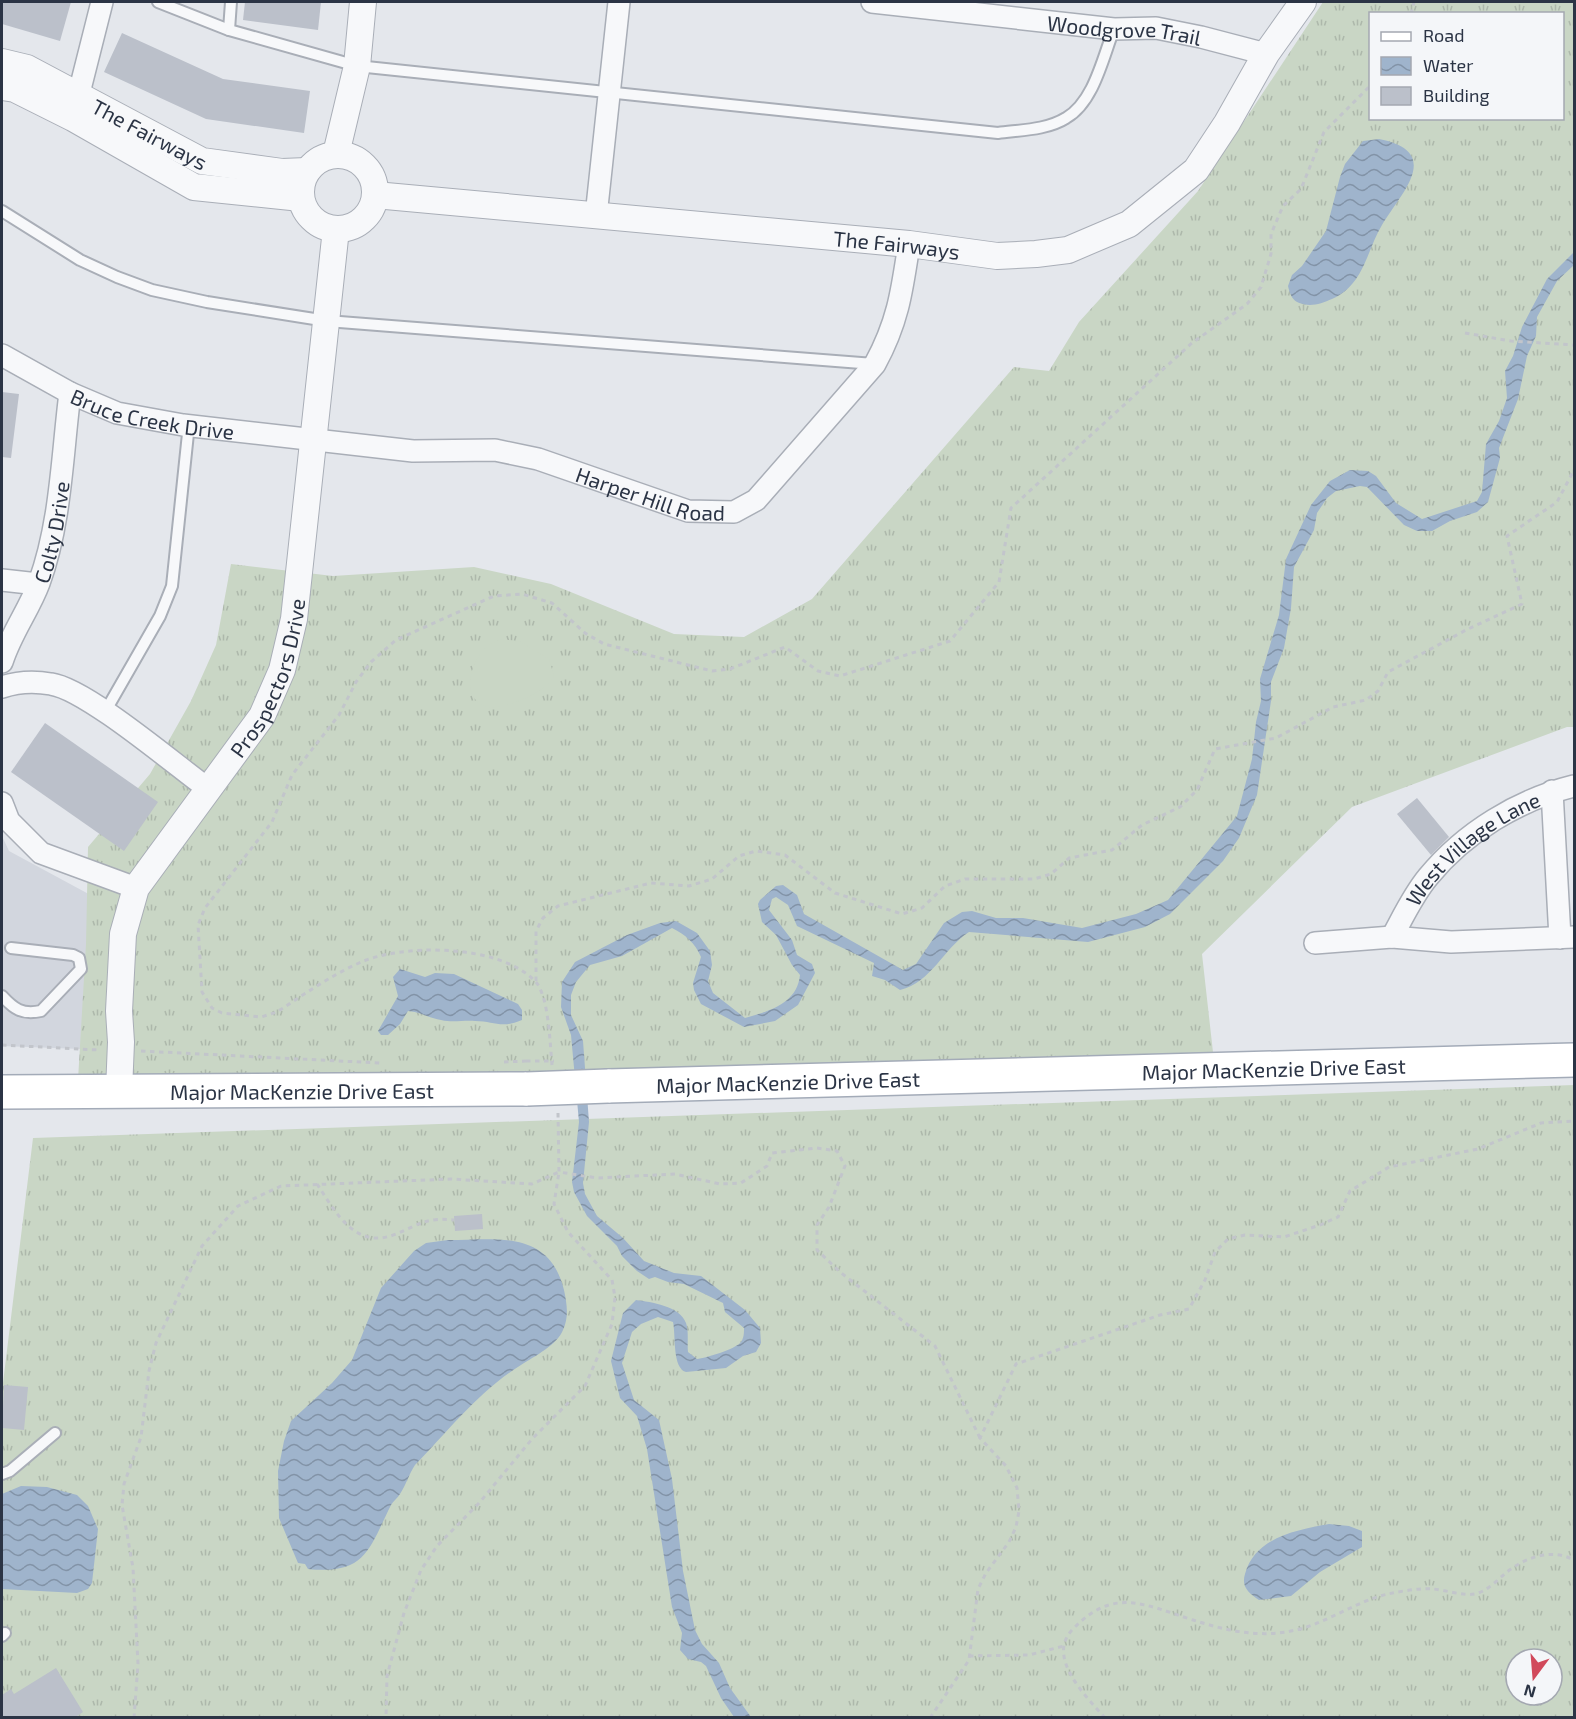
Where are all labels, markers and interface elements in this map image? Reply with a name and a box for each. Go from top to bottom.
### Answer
street label: Woodgrove Trail [1046,9,1204,49]
legend [1369,12,1564,120]
text: Road [1423,24,1464,46]
text: Water [1423,54,1473,76]
text: Building [1423,84,1490,106]
street label: The Fairways [88,93,212,174]
street label: The Fairways [832,225,961,263]
street label: Bruce Creek Drive [67,382,236,443]
street label: Harper Hill Road [573,461,725,524]
street label: Colty Drive [28,480,73,586]
street label: Prospectors Drive [224,597,309,762]
street label: West Village Lane [1399,786,1543,910]
street label: Major MacKenzie Drive East [1141,1052,1406,1084]
street label: Major MacKenzie Drive East [656,1065,920,1097]
street label: Major MacKenzie Drive East [170,1077,434,1104]
north arrow [1504,1647,1564,1707]
text: N [1522,1681,1538,1703]

